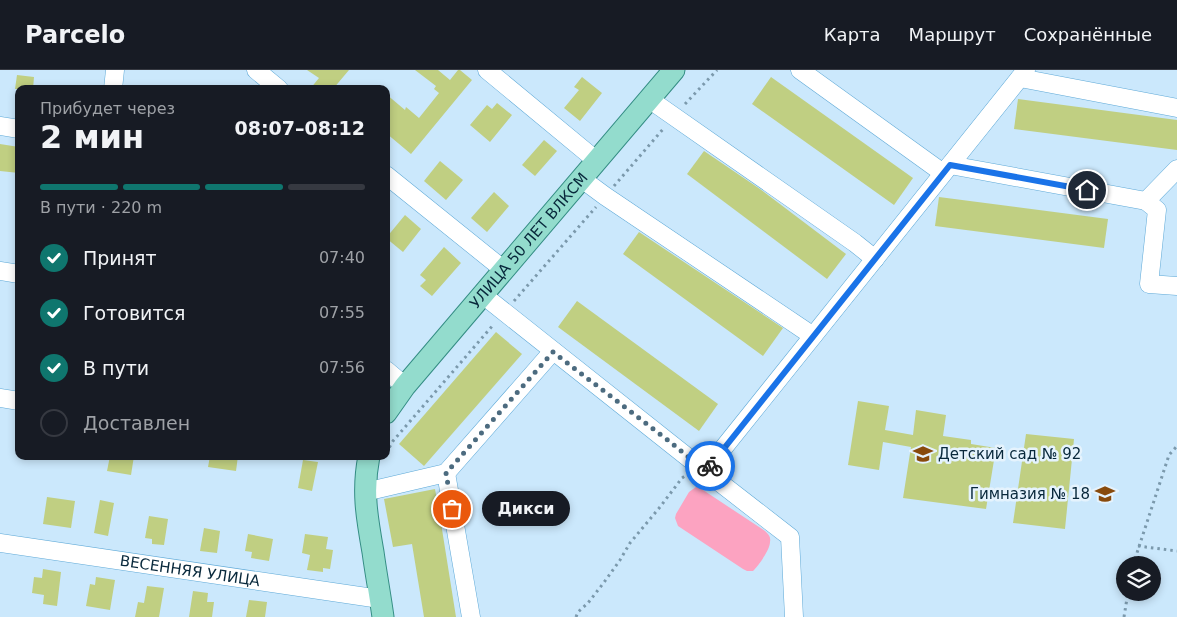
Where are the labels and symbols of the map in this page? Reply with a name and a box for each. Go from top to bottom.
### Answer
street label: УЛИЦА 50 ЛЕТ ВЛКСМ [466,169,592,312]
pin [1066,169,1108,211]
courier [685,441,735,491]
school or university icon: Детский сад № 92 [912,443,934,465]
place label: Детский сад № 92 [938,445,1081,463]
school or university icon: Гимназия № 18 [1094,483,1116,505]
place label: Гимназия № 18 [970,485,1090,503]
pin [431,488,473,530]
callout: Дикси [482,492,570,526]
street label: ВЕСЕННЯЯ УЛИЦА [119,552,262,590]

